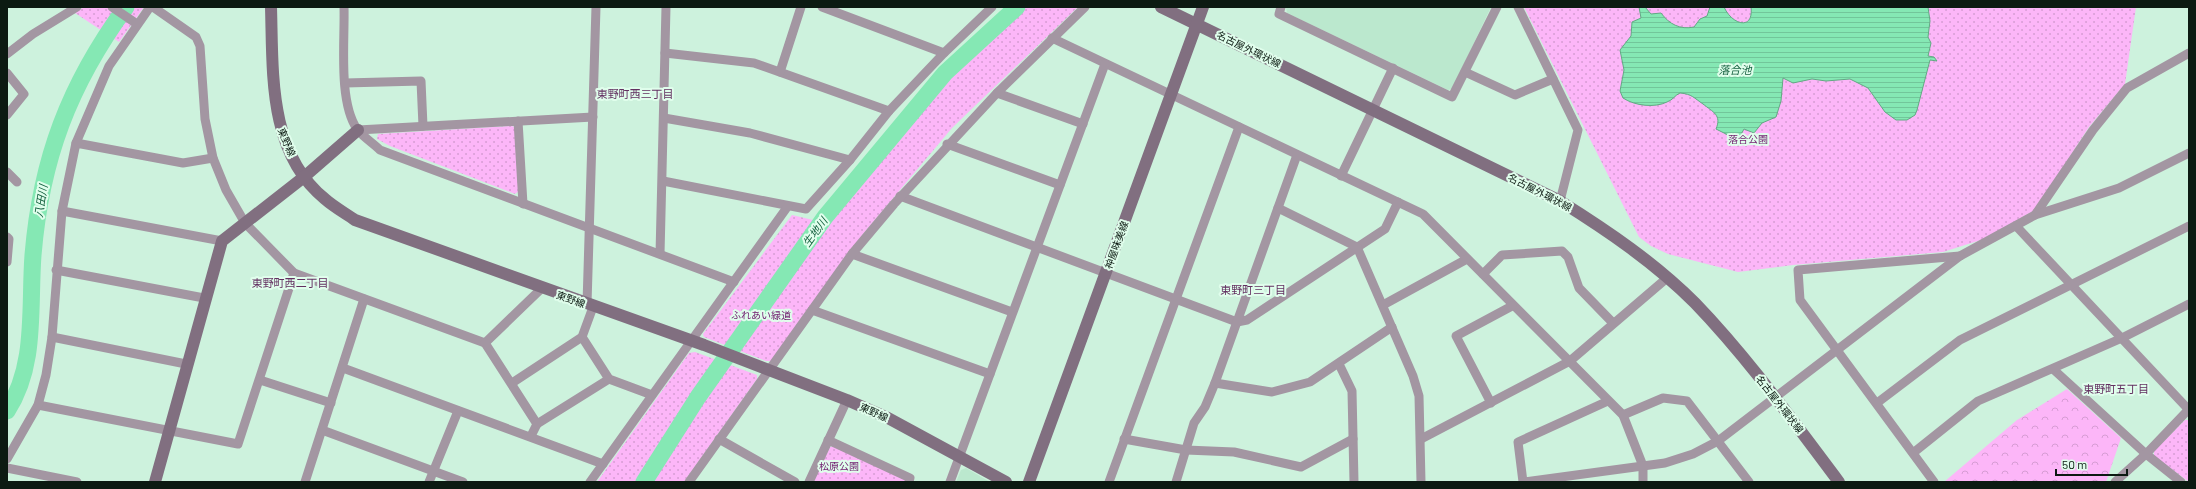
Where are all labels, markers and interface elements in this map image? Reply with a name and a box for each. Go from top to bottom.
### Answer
street label: 名古屋外環状線 [1215,28,1283,70]
water label: 落合池 [1719,63,1752,76]
district label: 東野町西三丁目 [597,87,674,100]
street label: 東野線 [276,126,298,158]
park label: 落合公園 [1728,133,1768,145]
street label: 名古屋外環状線 [1506,171,1574,213]
water label: 八田川 [32,183,50,218]
water label: 生地川 [800,214,830,249]
street label: 神屋味美線 [1102,219,1130,271]
district label: 東野町西二丁目 [252,276,329,289]
district label: 東野町三丁目 [1220,283,1286,296]
street label: 東野線 [555,288,587,310]
park label: ふれあい緑道 [731,309,791,321]
street label: 名古屋外環状線 [1754,373,1806,435]
district label: 東野町五丁目 [2083,382,2149,395]
street label: 東野線 [858,400,890,424]
scale bar [2056,451,2127,477]
text: 50 m [2062,457,2087,471]
park label: 松原公園 [819,460,859,472]

